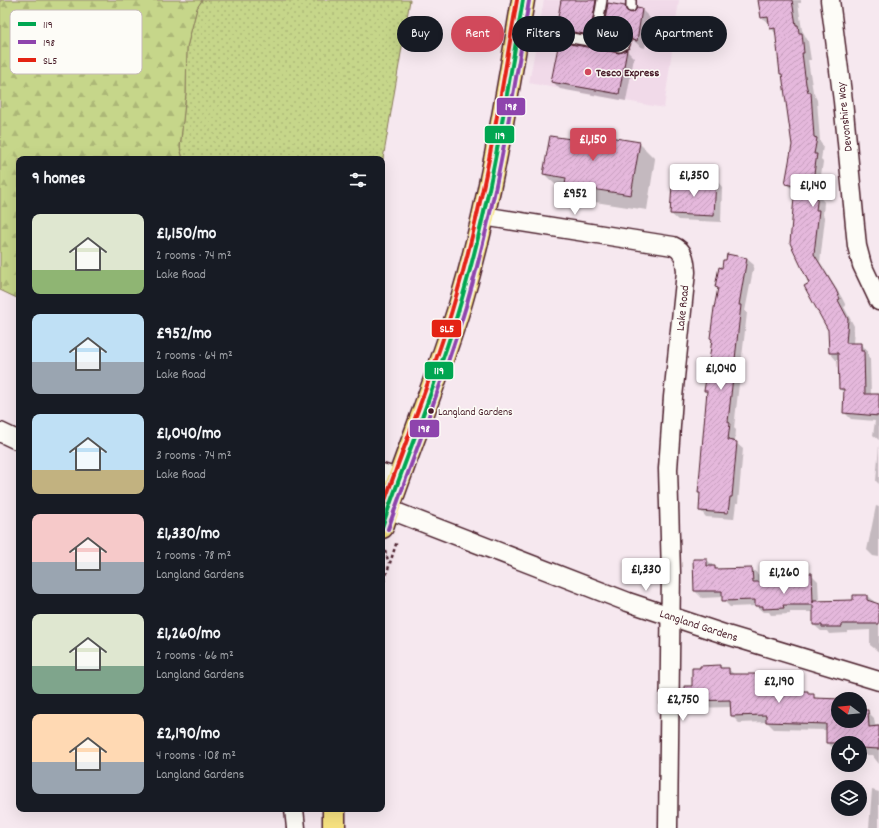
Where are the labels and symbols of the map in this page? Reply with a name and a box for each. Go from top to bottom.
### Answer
legend [10,10,142,74]
text: 119 [43,18,53,34]
text: 198 [43,36,55,52]
text: SL5 [43,54,57,70]
place label: Tesco Express [596,65,659,82]
marker: Tesco Express [583,67,593,77]
street label: Devonshire Way [833,80,858,153]
line badge: 198 [496,97,526,116]
text: 198 [505,100,518,116]
line badge: 119 [484,125,515,144]
pin: £1,150 [560,128,626,162]
text: 119 [495,129,505,145]
pin: £1,350 [661,164,727,198]
pin: £1,140 [780,174,846,208]
pin: £952 [551,182,599,216]
street label: Lake Road [673,284,694,332]
line badge: SL5 [431,319,462,338]
text: SL5 [440,322,454,338]
pin: £1,040 [688,357,754,391]
line badge: 119 [424,361,454,380]
text: 119 [434,364,444,380]
place label: Langland Gardens [438,405,513,421]
marker: Langland Gardens [426,406,436,416]
line badge: 198 [409,419,440,438]
text: 198 [418,422,431,438]
pin: £1,330 [613,558,679,592]
pin: £1,260 [751,561,817,595]
street label: Langland Gardens [657,606,740,647]
pin: £2,190 [746,670,812,704]
pin: £2,750 [650,688,716,722]
north arrow [831,692,867,728]

